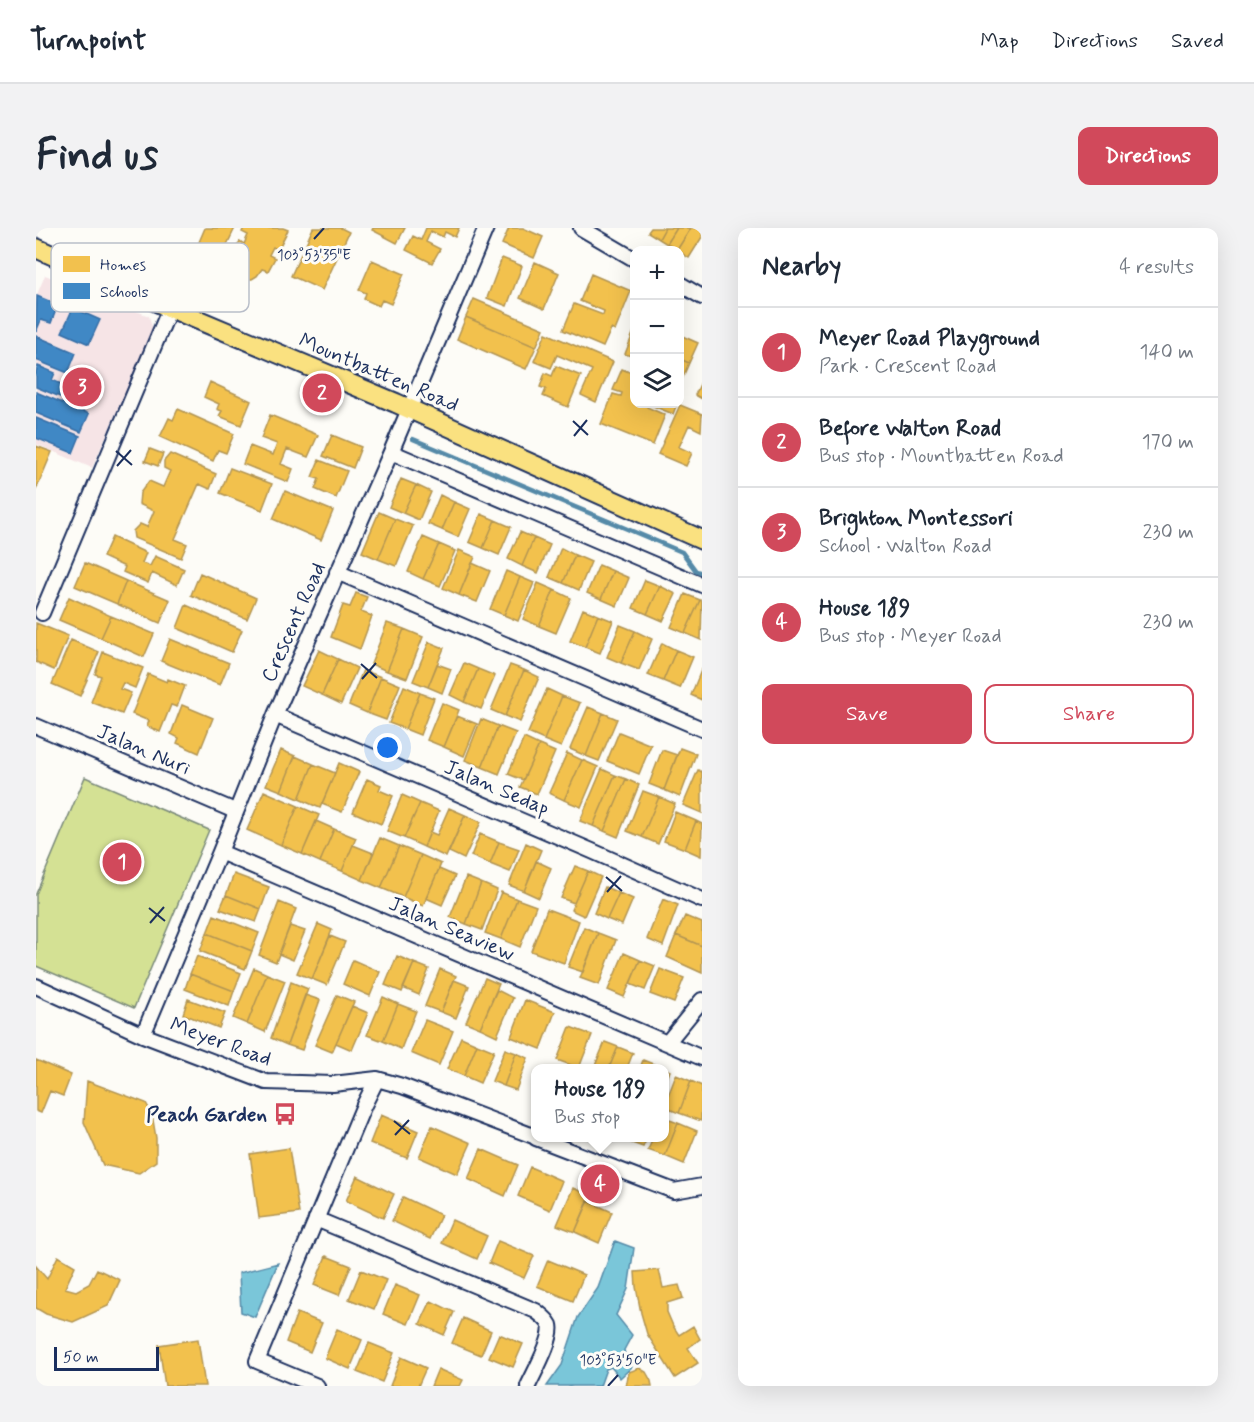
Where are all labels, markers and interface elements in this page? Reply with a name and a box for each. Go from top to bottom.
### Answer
text: Turnpoint [30,23,146,60]
text: Map [980,27,1019,55]
text: Directions [1052,27,1138,55]
text: Saved [1171,27,1224,55]
button: Directions [1078,127,1218,185]
text: Find us [36,129,158,184]
legend [51,243,249,312]
text: 103°53'35"E [277,246,351,266]
map controls [630,246,684,408]
button: + [630,246,684,300]
text: Nearby [762,250,841,284]
text: 4 results [1119,254,1194,281]
text: Homes [100,255,146,276]
text: Schools [100,282,149,303]
button: − [630,300,684,354]
text: Meyer Road Playground [819,325,1040,353]
street label: Mountbatten Road [294,327,463,419]
text: 1 [777,339,786,366]
text: 140 m [1140,339,1194,366]
text: Park · Crescent Road [819,353,996,380]
button: layers [630,354,684,408]
pin: 3 [62,364,102,410]
pin: 2 [302,370,342,416]
text: Before Walton Road [819,415,1001,443]
text: 2 [777,429,786,456]
text: 170 m [1142,429,1194,456]
text: Bus stop · Mountbatten Road [819,443,1064,470]
text: Brighton Montessori [819,505,1013,533]
text: 3 [777,519,786,546]
text: 230 m [1142,519,1194,546]
text: School · Walton Road [819,533,992,560]
street label: Crescent Road [255,558,333,687]
text: House 189 [819,595,910,623]
text: 4 [776,609,787,636]
text: 230 m [1142,609,1194,636]
text: Bus stop · Meyer Road [819,623,1002,650]
button: Save [762,684,972,744]
button: Share [984,684,1194,744]
street label: Jalan Nuri [92,718,195,782]
your location [373,733,402,762]
street label: Jalan Sedap [440,753,553,823]
pin: 1 [102,840,142,884]
street label: Jalan Seaview [384,890,519,968]
street label: Meyer Road [166,1011,275,1073]
popup [531,1064,669,1142]
text: House 189 [554,1076,646,1104]
place label: Peach Garden [146,1101,267,1129]
bus stop icon: Peach Garden [272,1101,298,1127]
text: Bus stop [554,1104,620,1131]
pin: 4 [580,1162,620,1206]
scale bar [54,1344,159,1372]
text: 50 m [63,1347,99,1368]
text: 103°53'50"E [580,1351,657,1371]

